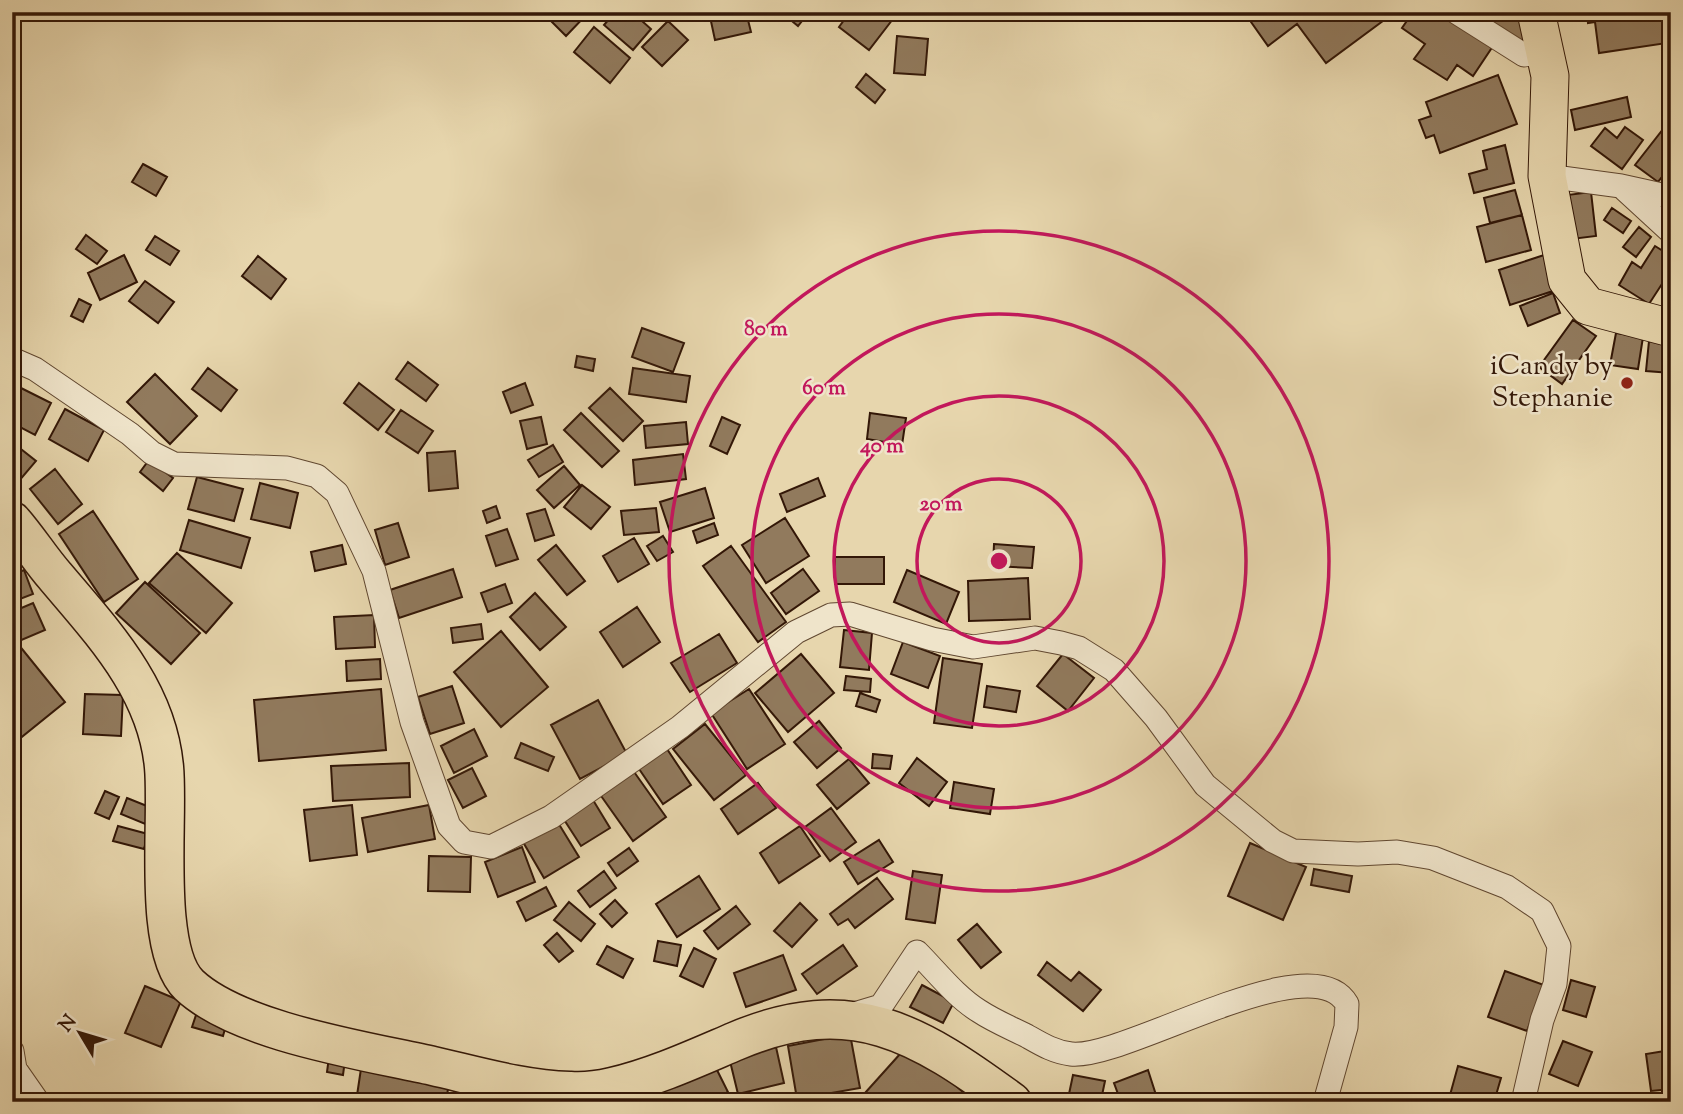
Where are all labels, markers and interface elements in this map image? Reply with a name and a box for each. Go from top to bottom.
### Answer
text: 80 m [744,315,788,345]
place label: iCandy by Stephanie [1490,347,1613,419]
text: 60 m [802,374,846,404]
marker: iCandy by Stephanie [1619,375,1635,391]
text: 40 m [859,432,904,462]
text: 20 m [920,490,963,520]
centre of rings [987,549,1011,573]
north arrow [46,998,116,1068]
text: N [53,1010,84,1038]

